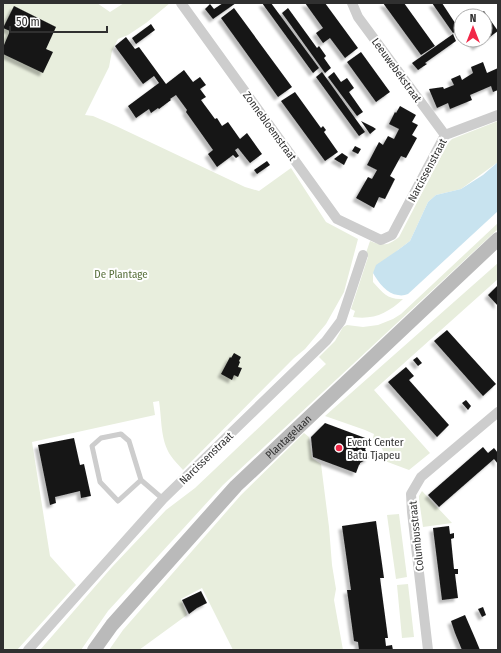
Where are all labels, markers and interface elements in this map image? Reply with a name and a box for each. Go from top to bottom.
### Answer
scale bar [10,8,107,34]
north arrow [453,8,493,48]
text: N [470,12,476,25]
text: 50 m [16,15,40,29]
street label: Leeuwebekstraat [369,36,425,105]
street label: Zonnebloemstraat [240,89,299,164]
street label: Narcissenstraat [405,136,450,204]
park label: De Plantage [94,268,148,281]
street label: Plantagelaan [263,412,314,462]
street label: Narcissenstraat [177,429,236,487]
place label: Event Center Batu Tjapeu [347,436,404,462]
marker: Event Center Batu Tjapeu [334,443,344,453]
street label: Columbusstraat [406,500,427,572]

